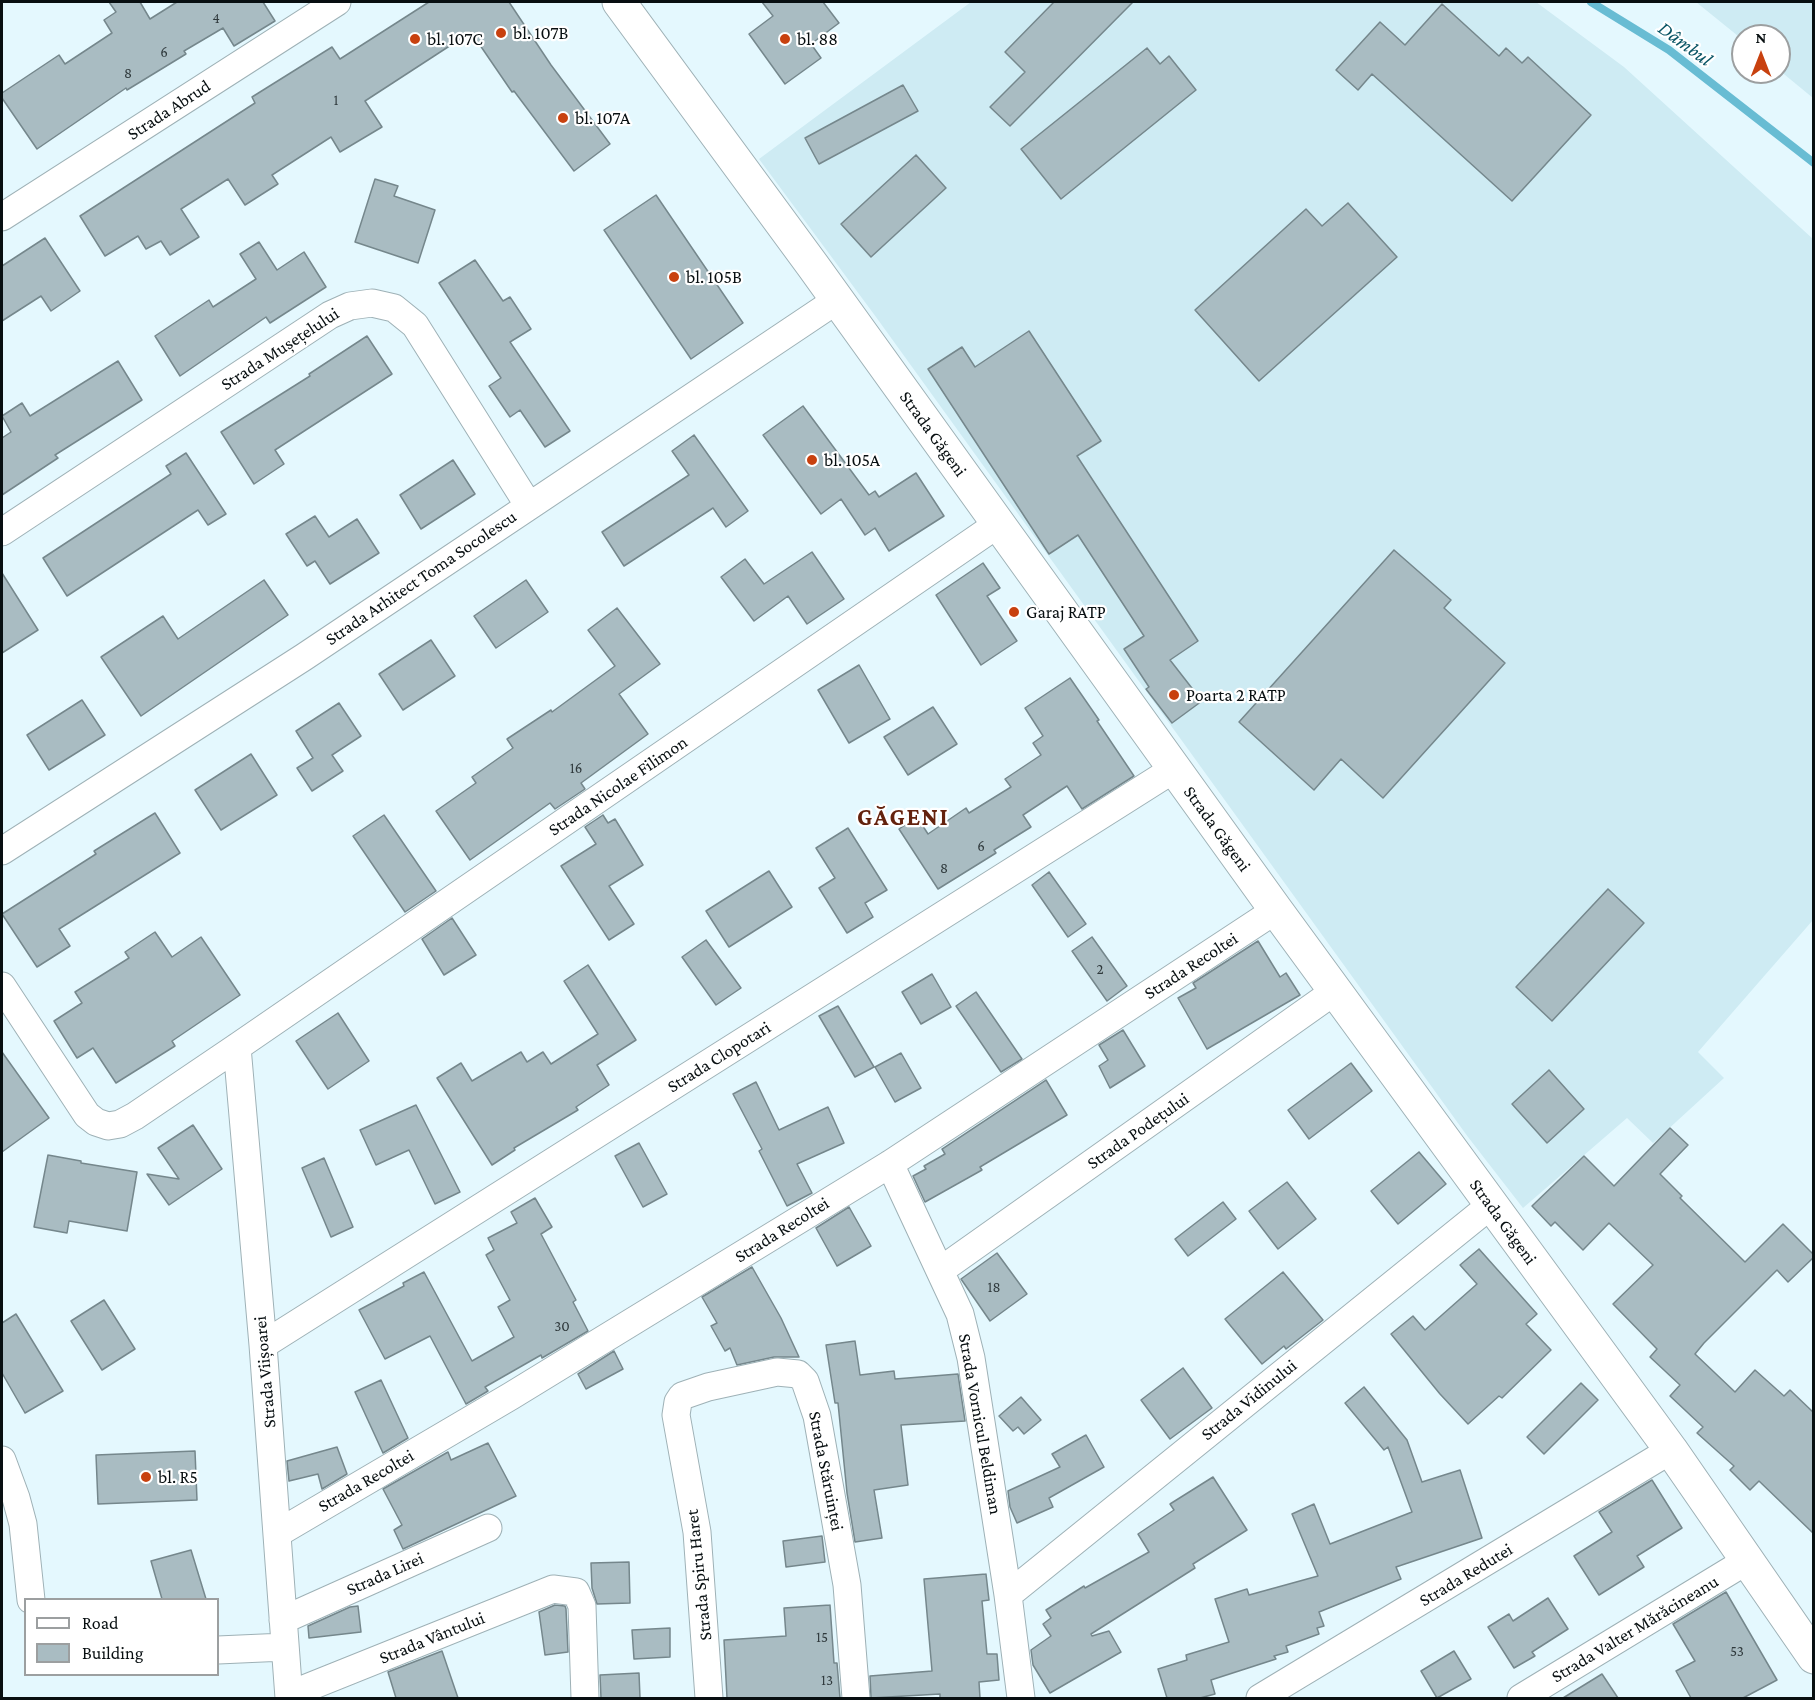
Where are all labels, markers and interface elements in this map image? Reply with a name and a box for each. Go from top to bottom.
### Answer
house number: 4 [212,9,220,27]
water label: Dâmbul [1653,16,1717,72]
place label: bl. 107B [513,22,568,44]
north arrow [1731,24,1791,84]
marker: bl. 107B [494,26,508,40]
place label: bl. 107C [427,28,483,50]
place label: bl. 88 [797,28,838,50]
text: N [1756,29,1766,46]
marker: bl. 107C [408,32,422,46]
marker: bl. 88 [778,32,792,46]
house number: 6 [160,43,168,61]
house number: 8 [124,64,132,82]
street label: Strada Abrud [123,75,215,145]
house number: 1 [334,91,338,109]
place label: bl. 107A [575,107,630,129]
marker: bl. 107A [556,111,570,125]
place label: bl. 105B [686,266,742,288]
marker: bl. 105B [667,270,681,284]
street label: Strada Mușețelului [217,303,343,395]
street label: Strada Găgeni [895,387,971,481]
place label: bl. 105A [824,449,880,471]
marker: bl. 105A [805,453,819,467]
street label: Strada Arhitect Toma Socolescu [321,506,521,650]
place label: Garaj RATP [1026,601,1106,623]
marker: Garaj RATP [1007,605,1021,619]
place label: Poarta 2 RATP [1186,684,1286,706]
marker: Poarta 2 RATP [1167,688,1181,702]
street label: Strada Nicolae Filimon [544,731,692,841]
house number: 16 [570,759,582,777]
street label: Strada Găgeni [1179,782,1255,876]
district label: GĂGENI [857,804,949,832]
house number: 6 [977,837,985,855]
house number: 8 [940,859,948,877]
street label: Strada Recoltei [1140,928,1242,1004]
house number: 2 [1096,960,1104,978]
street label: Strada Clopotari [663,1017,775,1097]
street label: Strada Podețului [1083,1088,1193,1174]
street label: Strada Găgeni [1465,1175,1541,1269]
street label: Strada Recoltei [731,1192,833,1268]
house number: 18 [987,1278,1001,1296]
street label: Strada Viișoarei [249,1315,281,1429]
house number: 30 [554,1317,570,1335]
street label: Strada Vornicul Beldiman [953,1332,1007,1516]
street label: Strada Vidinului [1197,1355,1301,1445]
street label: Strada Stăruinței [804,1409,848,1533]
street label: Strada Recoltei [314,1445,418,1517]
place label: bl. R5 [158,1466,198,1488]
marker: bl. R5 [139,1470,153,1484]
street label: Strada Spiru Haret [681,1508,717,1642]
street label: Strada Redutei [1415,1539,1517,1611]
street label: Strada Lirei [343,1547,427,1601]
street label: Strada Valter Mărăcineanu [1548,1571,1722,1687]
legend [24,1598,219,1676]
street label: Strada Vântului [376,1607,488,1669]
text: Road [82,1613,119,1633]
house number: 15 [816,1628,828,1646]
house number: 53 [1730,1642,1744,1660]
text: Building [82,1643,143,1663]
house number: 13 [821,1671,833,1689]

